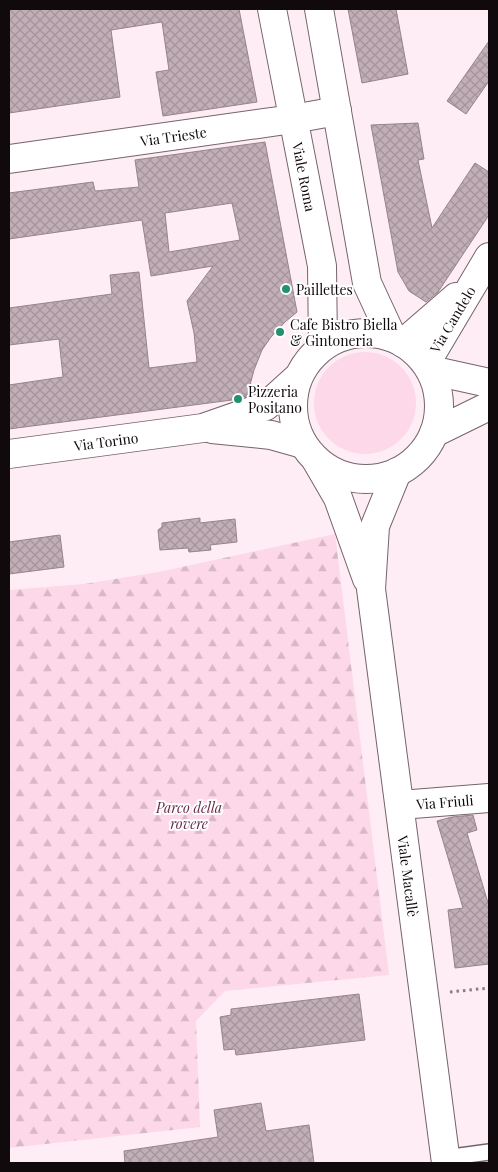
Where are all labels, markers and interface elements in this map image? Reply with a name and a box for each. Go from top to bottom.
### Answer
street label: Via Trieste [138,122,208,150]
street label: Viale Roma [288,140,321,213]
place label: Paillettes [296,280,353,299]
street label: Via Candelo [424,282,479,357]
marker: Paillettes [280,283,292,295]
place label: Cafe Bistro Biella & Gintoneria [290,315,398,350]
marker: Cafe Bistro Biella & Gintoneria [274,326,286,338]
place label: Pizzeria Positano [248,382,302,417]
marker: Pizzeria Positano [232,393,244,405]
street label: Via Torino [72,427,140,455]
street label: Via Friuli [414,790,474,813]
park label: Parco della rovere [155,798,222,833]
street label: Viale Macallè [394,833,423,918]

